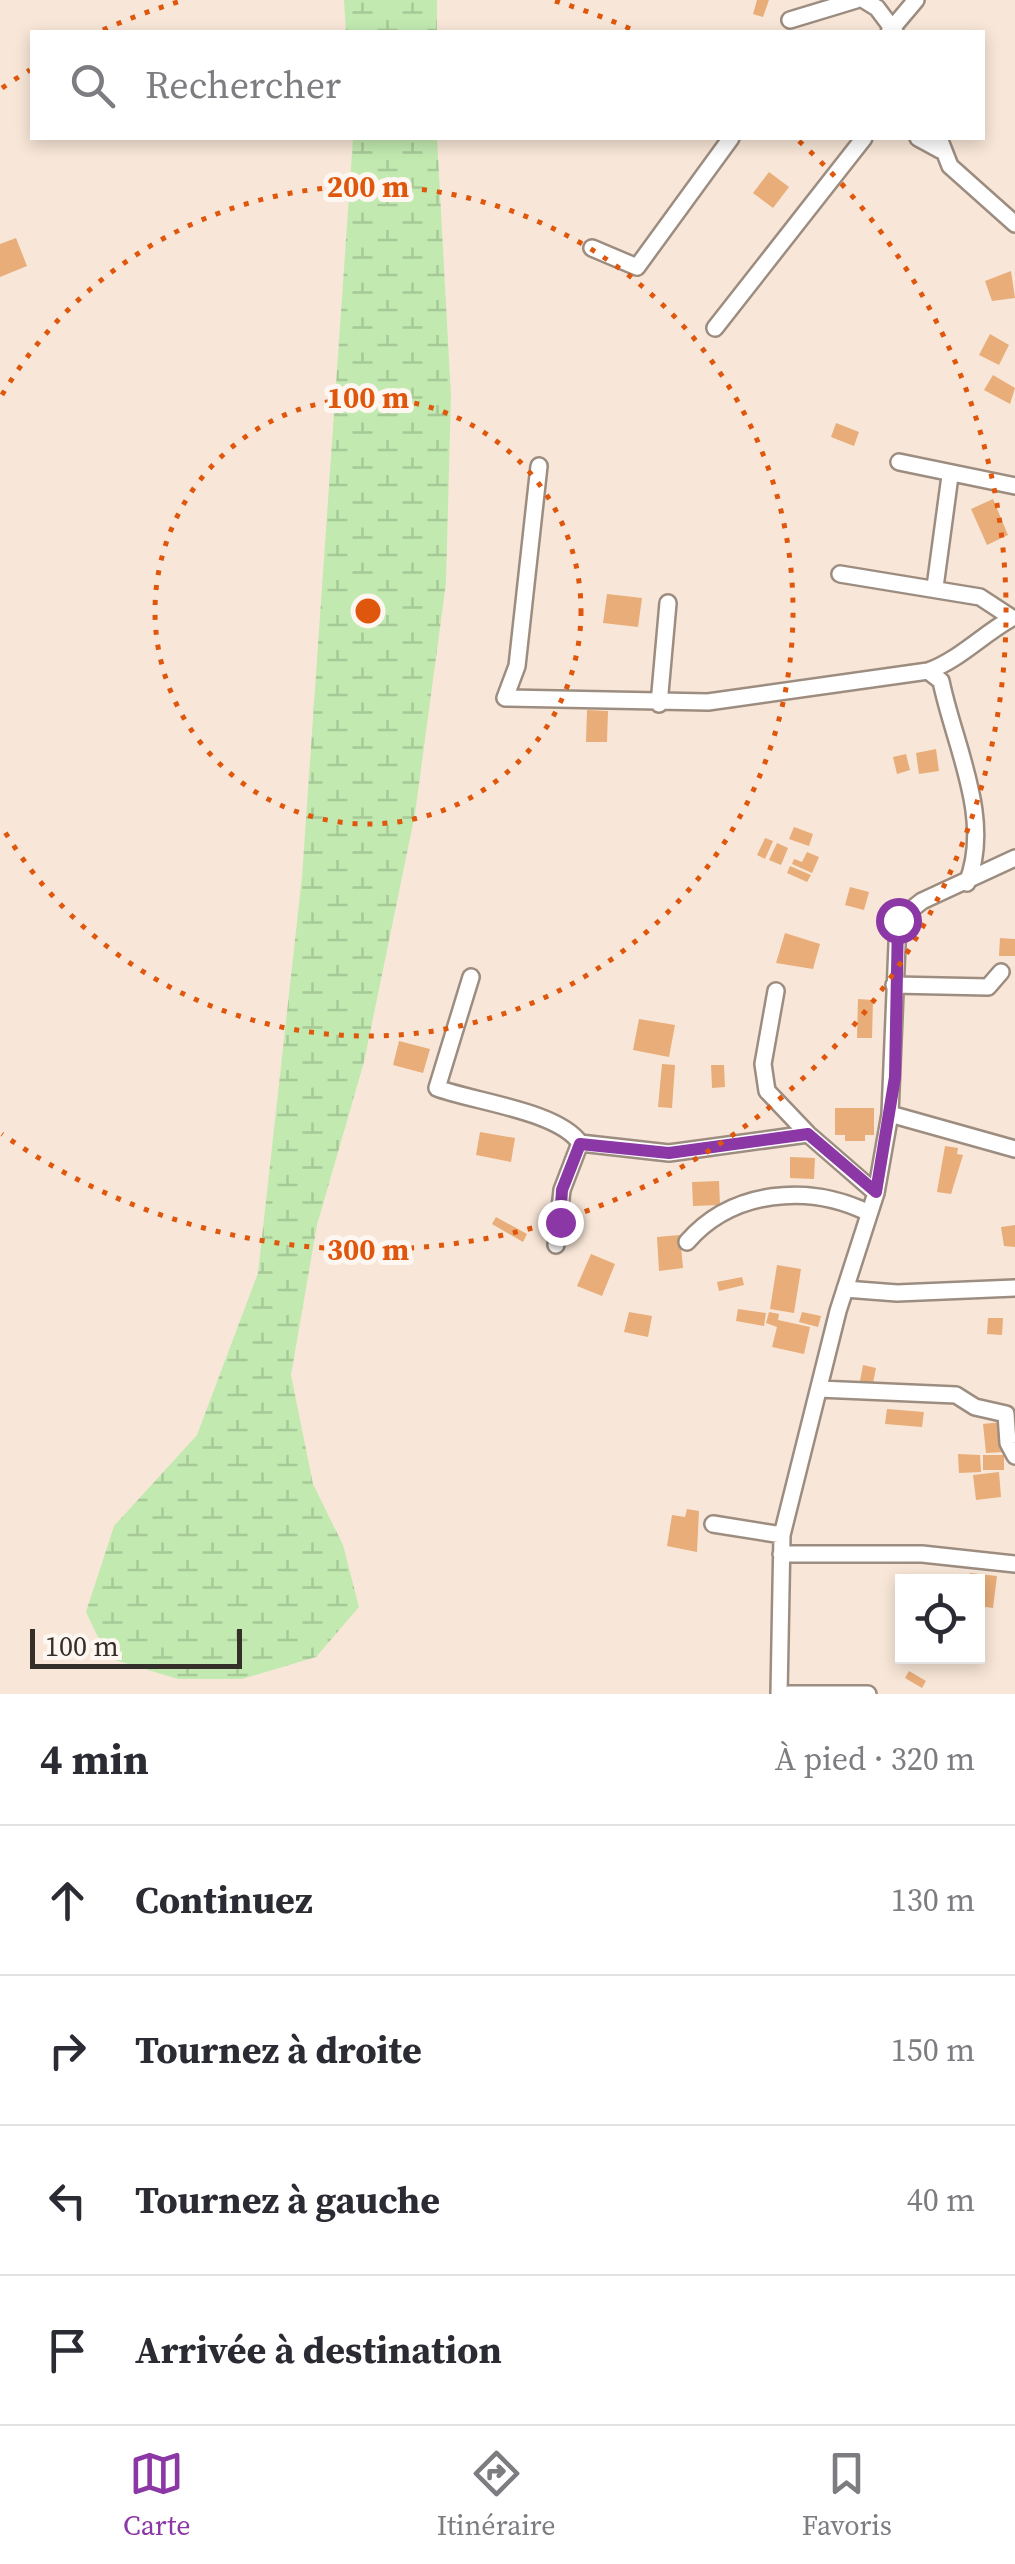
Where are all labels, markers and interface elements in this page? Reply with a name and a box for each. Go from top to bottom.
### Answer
search box [30,30,985,140]
icon: search [65,58,120,113]
text: Rechercher [145,59,341,111]
text: 200 m [327,166,409,207]
text: 100 m [327,377,409,418]
centre of rings [350,593,386,629]
route start [876,898,922,944]
route end [538,1200,584,1246]
text: 300 m [327,1229,409,1270]
map controls [895,1574,985,1664]
button: locate [895,1574,985,1664]
scale bar [30,1624,242,1668]
text: 100 m [45,1627,119,1665]
text: 4 min [40,1730,149,1788]
text: À pied · 320 m [775,1737,975,1781]
icon: ahead [40,1873,95,1928]
text: Continuez [135,1874,313,1926]
text: 130 m [891,1878,975,1922]
icon: right [40,2023,95,2078]
text: Tournez à droite [135,2024,422,2076]
text: 150 m [891,2028,975,2072]
icon: left [40,2173,95,2228]
text: Tournez à gauche [135,2174,440,2226]
text: 40 m [907,2178,975,2222]
icon: arrive [40,2323,95,2378]
text: Arrivée à destination [135,2324,502,2376]
tab: Carte [123,2446,191,2544]
tab: Itinéraire [437,2446,556,2544]
tab: Favoris [802,2446,892,2544]

